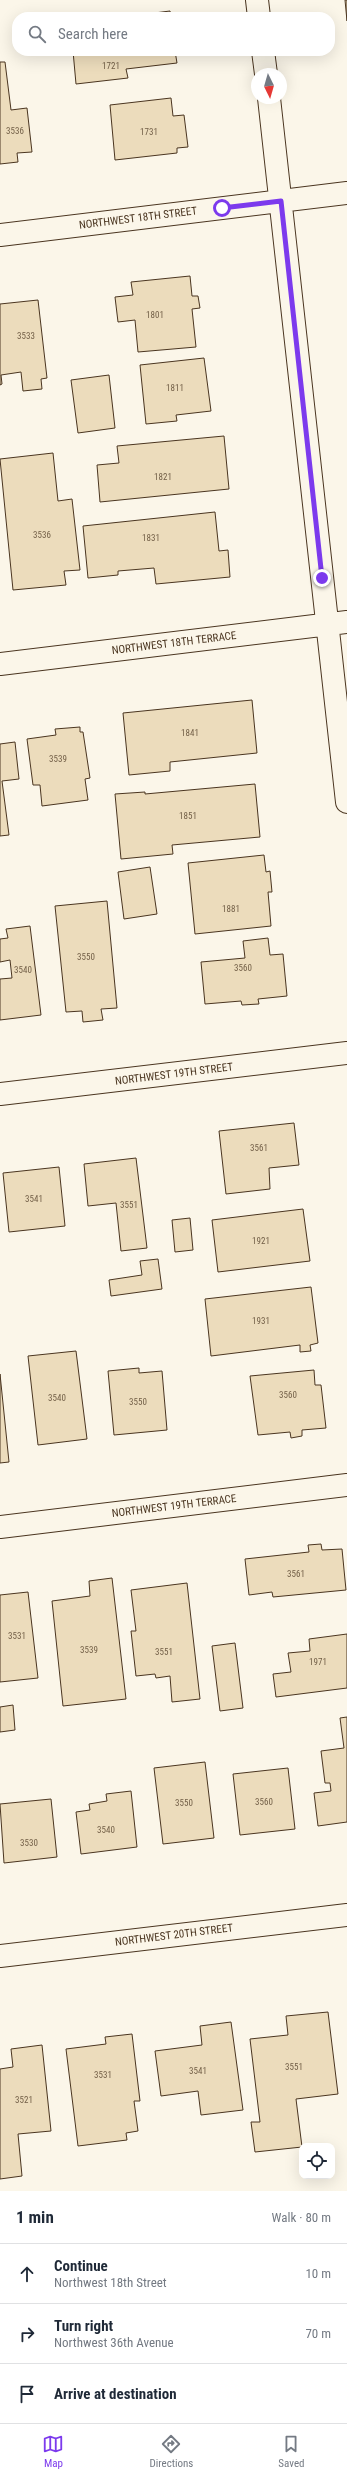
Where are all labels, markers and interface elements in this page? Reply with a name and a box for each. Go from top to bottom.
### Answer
search box [12,12,335,56]
icon: search [26,23,48,45]
text: Search here [58,25,128,43]
house number: 1721 [102,61,120,71]
north arrow [251,68,287,104]
house number: 3536 [6,126,24,136]
house number: 1731 [140,127,158,137]
route start [213,199,231,217]
street label: NORTHWEST 18TH STREET [78,204,198,232]
house number: 1801 [146,310,164,320]
house number: 3533 [17,331,35,341]
house number: 1811 [166,383,184,393]
house number: 1821 [154,472,172,482]
house number: 3536 [33,530,51,540]
house number: 1831 [142,533,160,543]
route end [313,569,331,587]
street label: NORTHWEST 18TH TERRACE [111,629,238,657]
house number: 1841 [181,728,199,738]
house number: 3539 [49,754,67,764]
house number: 1851 [179,811,197,821]
house number: 1881 [222,904,240,914]
house number: 3550 [77,952,95,962]
house number: 3560 [234,963,252,973]
house number: 3540 [14,965,32,975]
street label: NORTHWEST 19TH STREET [114,1060,234,1088]
house number: 3561 [250,1143,268,1153]
house number: 3541 [25,1194,43,1204]
house number: 3551 [120,1200,138,1210]
house number: 1921 [252,1236,270,1246]
house number: 1931 [252,1316,270,1326]
house number: 3560 [279,1390,297,1400]
house number: 3540 [48,1393,66,1403]
house number: 3550 [129,1397,147,1407]
street label: NORTHWEST 19TH TERRACE [111,1492,238,1520]
house number: 3561 [287,1569,305,1579]
house number: 3531 [8,1631,26,1641]
house number: 3539 [80,1645,98,1655]
house number: 3551 [155,1647,173,1657]
house number: 1971 [309,1657,327,1667]
house number: 3560 [255,1797,273,1807]
house number: 3550 [175,1798,193,1808]
house number: 3540 [97,1825,115,1835]
house number: 3530 [20,1838,38,1848]
street label: NORTHWEST 20TH STREET [114,1921,234,1949]
house number: 3551 [285,2062,303,2072]
house number: 3541 [189,2066,207,2076]
house number: 3531 [94,2070,112,2080]
house number: 3521 [15,2095,33,2105]
map controls [299,2143,335,2179]
button: locate [299,2143,335,2179]
text: 1 min [16,2207,54,2227]
text: Walk · 80 m [271,2210,331,2225]
text: Continue [54,2257,108,2275]
icon: ahead [16,2263,38,2285]
text: 10 m [305,2266,331,2281]
text: Northwest 18th Street [54,2275,167,2290]
text: Turn right [54,2317,113,2335]
icon: right [16,2323,38,2345]
text: 70 m [305,2326,331,2341]
text: Northwest 36th Avenue [54,2335,174,2350]
icon: arrive [16,2383,38,2405]
text: Arrive at destination [54,2385,177,2403]
tab: Map [42,2433,64,2470]
tab: Directions [149,2433,193,2470]
tab: Saved [278,2433,305,2470]

